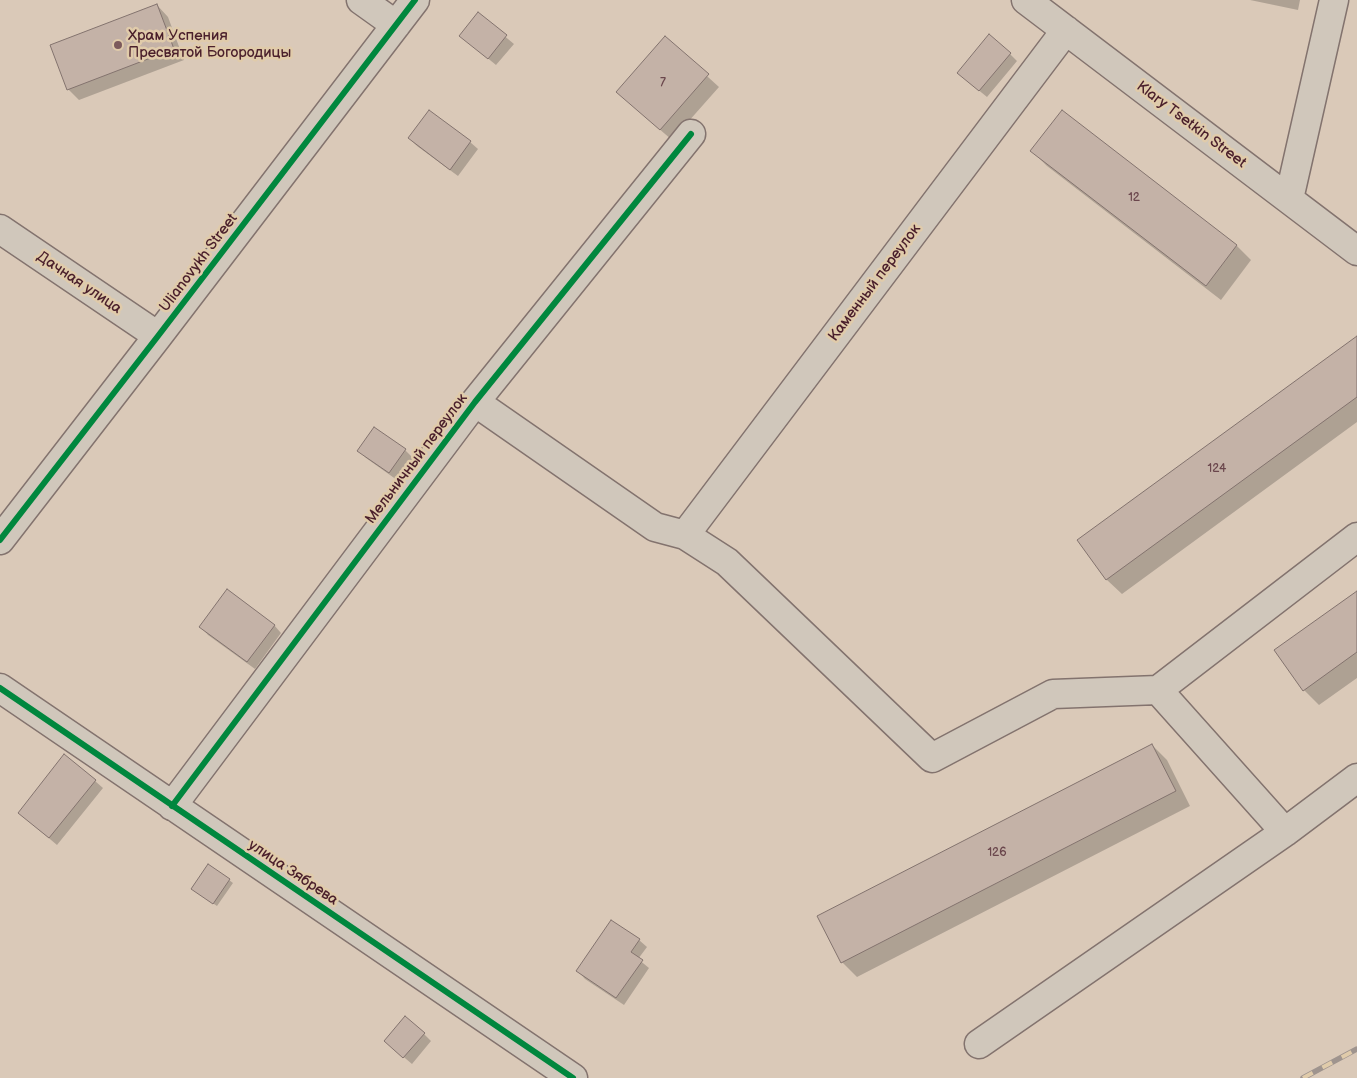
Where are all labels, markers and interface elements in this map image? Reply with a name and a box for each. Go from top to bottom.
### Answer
place label: Храм Успения Пресвятой Богородицы [128,27,291,62]
marker: Храм Успения Пресвятой Богородицы [112,39,124,51]
house number: 7 [660,76,666,90]
street label: Klary Tsetkin Street [1133,78,1249,172]
house number: 12 [1128,191,1140,205]
street label: Ulianovykh Street [156,210,242,316]
street label: Каменный переулок [825,221,925,345]
street label: Дачная улица [33,248,125,318]
street label: Мельничный переулок [362,390,472,528]
house number: 124 [1208,462,1226,476]
street label: улица Зябрева [245,836,341,910]
house number: 126 [987,846,1007,860]

